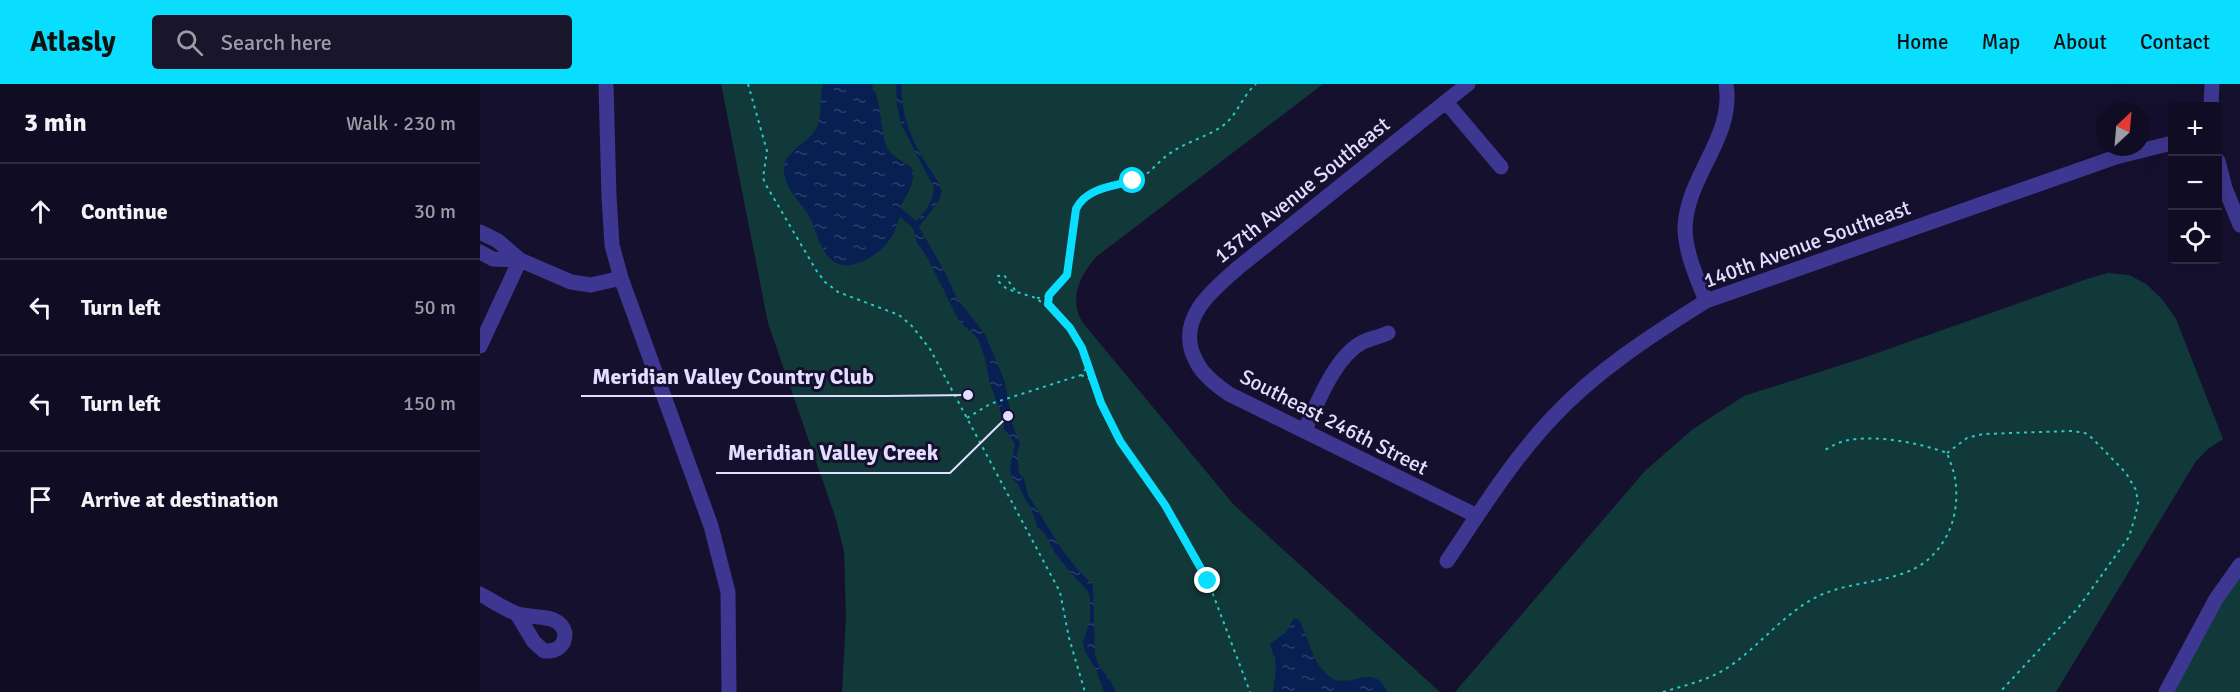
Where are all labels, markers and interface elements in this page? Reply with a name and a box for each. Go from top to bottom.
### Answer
search box [152,15,572,69]
text: Atlasly [30,25,116,59]
icon: search [173,26,206,59]
text: Search here [221,29,332,56]
text: Home [1896,29,1949,55]
text: Map [1982,29,2020,55]
text: About [2053,29,2107,55]
text: Contact [2140,29,2210,55]
north arrow [2096,102,2150,156]
map controls [2168,102,2222,264]
button: + [2168,102,2222,156]
text: 3 min [24,107,87,139]
text: Walk · 230 m [346,111,456,136]
street label: 137th Avenue Southeast [1209,111,1395,269]
button: − [2168,156,2222,210]
route start [1119,167,1145,193]
street label: 140th Avenue Southeast [1700,194,1914,294]
icon: ahead [24,195,57,228]
text: Continue [81,198,168,225]
text: 30 m [414,199,456,224]
button: locate [2168,210,2222,264]
icon: left [24,291,57,324]
text: Turn left [81,294,161,321]
text: 50 m [414,295,456,320]
callout: Meridian Valley Country Club [581,356,886,396]
text: Meridian Valley Country Club [592,363,874,390]
street label: Southeast 246th Street [1236,363,1432,481]
icon: left [24,387,57,420]
text: Turn left [81,390,161,417]
text: 150 m [403,391,456,416]
callout: Meridian Valley Creek [716,433,950,473]
text: Meridian Valley Creek [728,439,939,466]
icon: arrive [24,483,57,516]
text: Arrive at destination [81,486,278,513]
route end [1194,567,1220,593]

